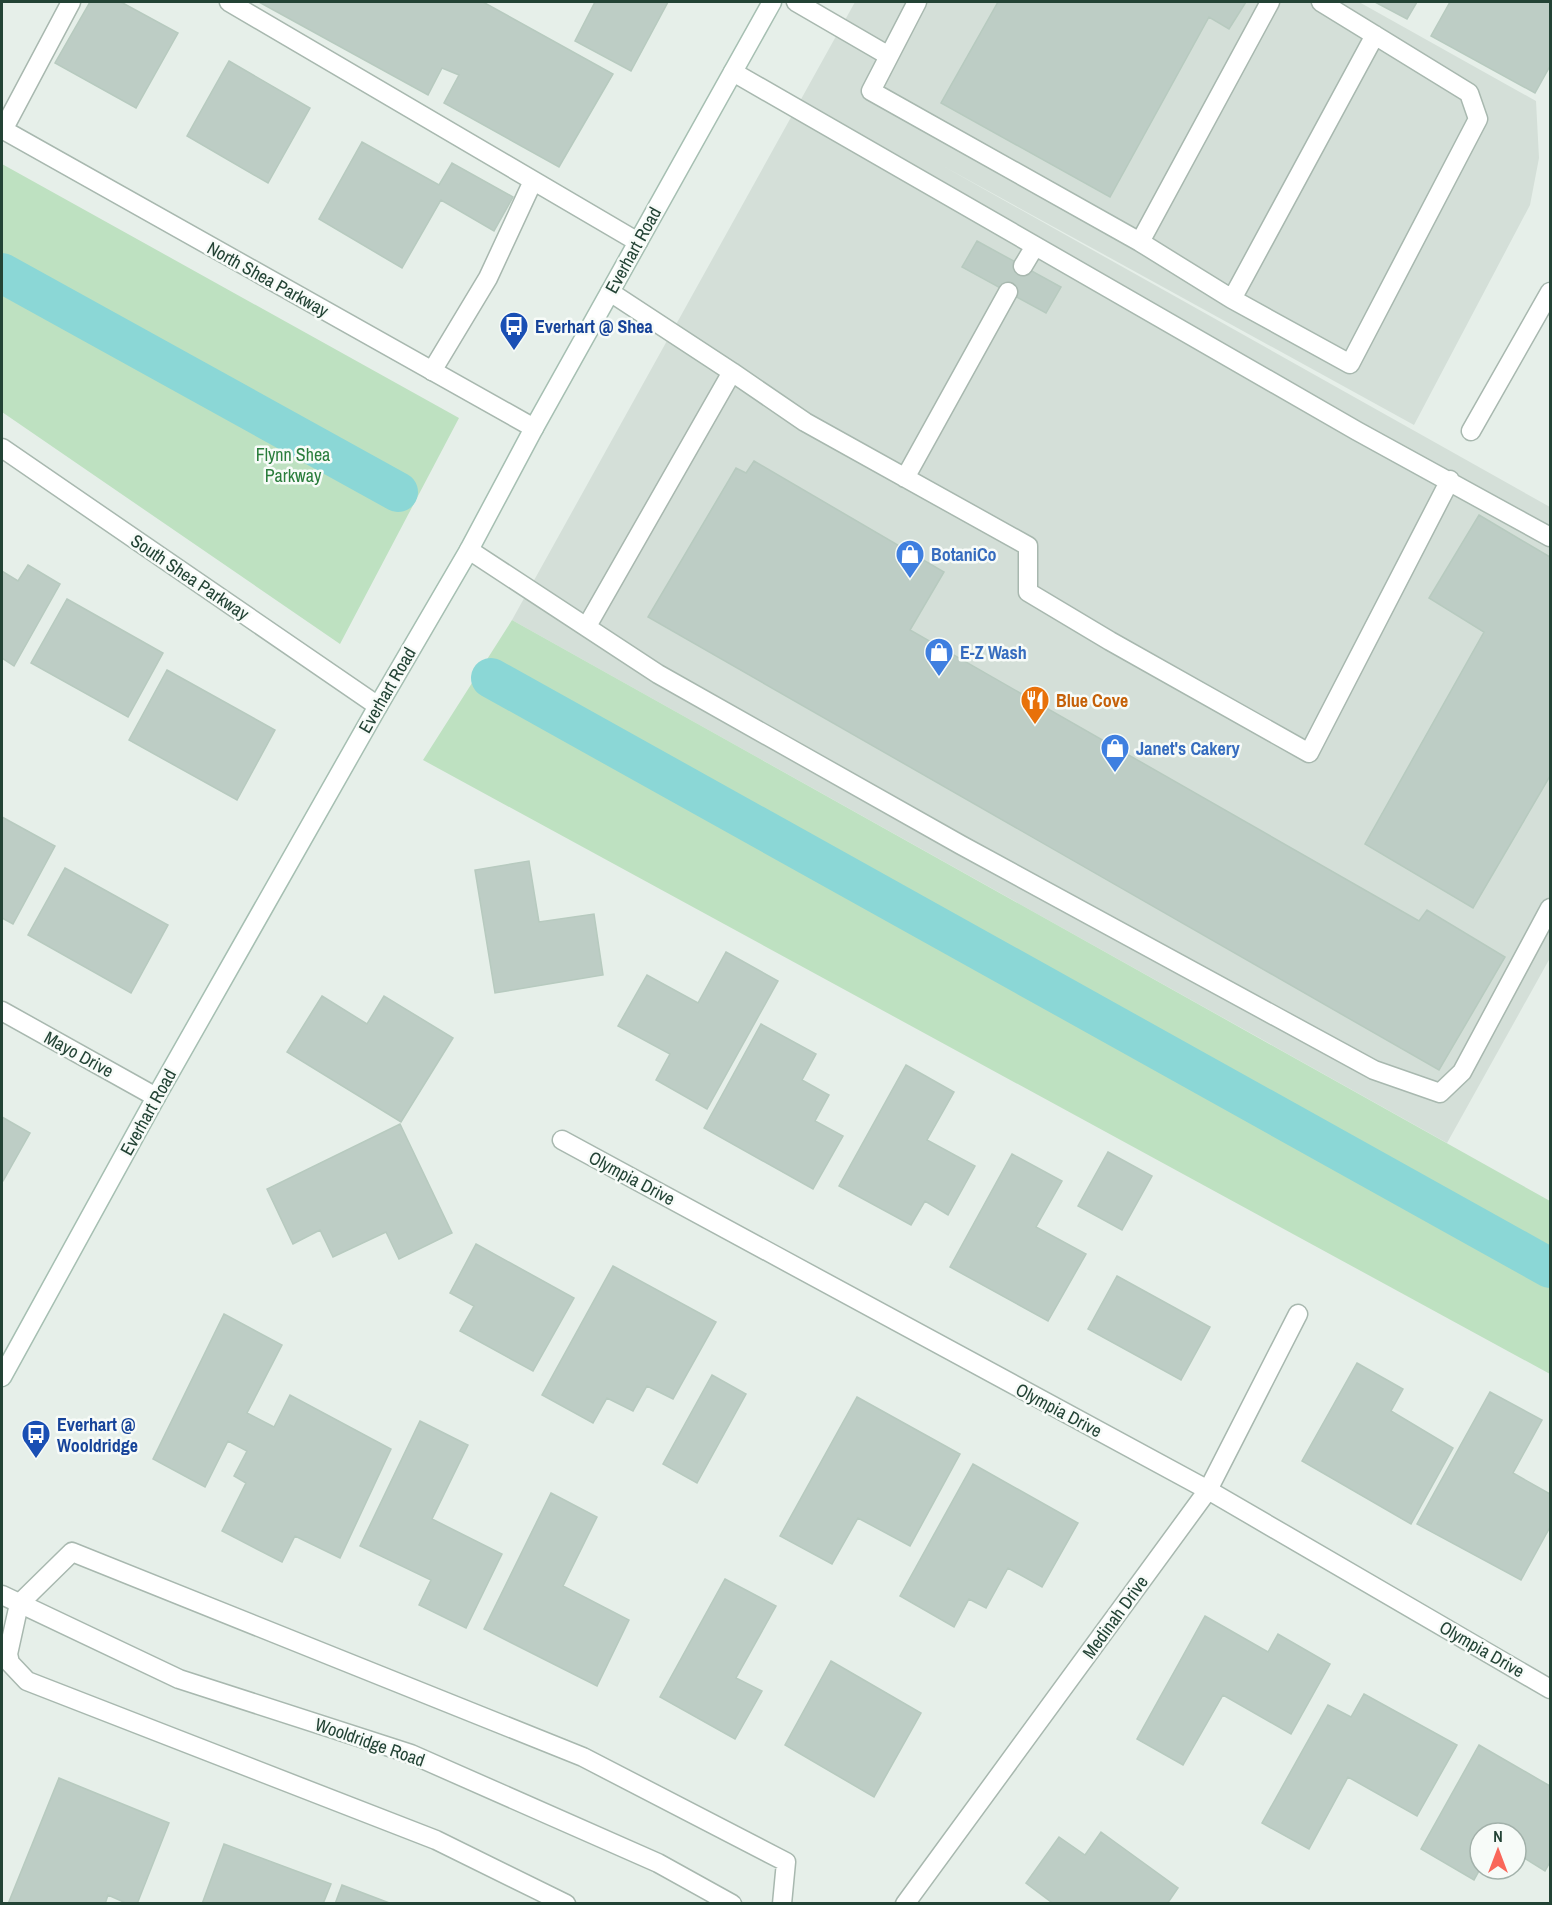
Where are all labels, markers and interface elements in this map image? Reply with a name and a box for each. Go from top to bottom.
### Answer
street label: Everhart Road [599,202,667,298]
street label: North Shea Parkway [203,235,334,323]
bus stop icon: Everhart @ Shea [498,310,530,352]
place label: Everhart @ Shea [535,314,654,339]
park label: Flynn Shea Parkway [256,442,330,488]
street label: South Shea Parkway [126,528,255,626]
shop icon: BotaniCo [894,538,926,580]
place label: BotaniCo [931,542,997,567]
shop icon: E-Z Wash [923,636,955,678]
place label: E-Z Wash [960,640,1027,665]
street label: Everhart Road [352,643,422,737]
restaurant icon: Blue Cove [1019,684,1051,726]
place label: Blue Cove [1056,688,1128,713]
shop icon: Janet's Cakery [1099,732,1131,774]
place label: Janet's Cakery [1136,736,1240,761]
street label: Mayo Drive [40,1025,118,1083]
street label: Everhart Road [114,1064,182,1160]
street label: Olympia Drive [584,1145,680,1211]
street label: Olympia Drive [1011,1377,1107,1443]
place label: Everhart @ Wooldridge [57,1412,138,1458]
bus stop icon: Everhart @ Wooldridge [20,1418,52,1460]
street label: Medinah Drive [1076,1570,1154,1664]
street label: Olympia Drive [1435,1615,1529,1683]
street label: Wooldridge Road [312,1712,428,1772]
north arrow [1468,1821,1528,1881]
text: N [1493,1825,1503,1847]

